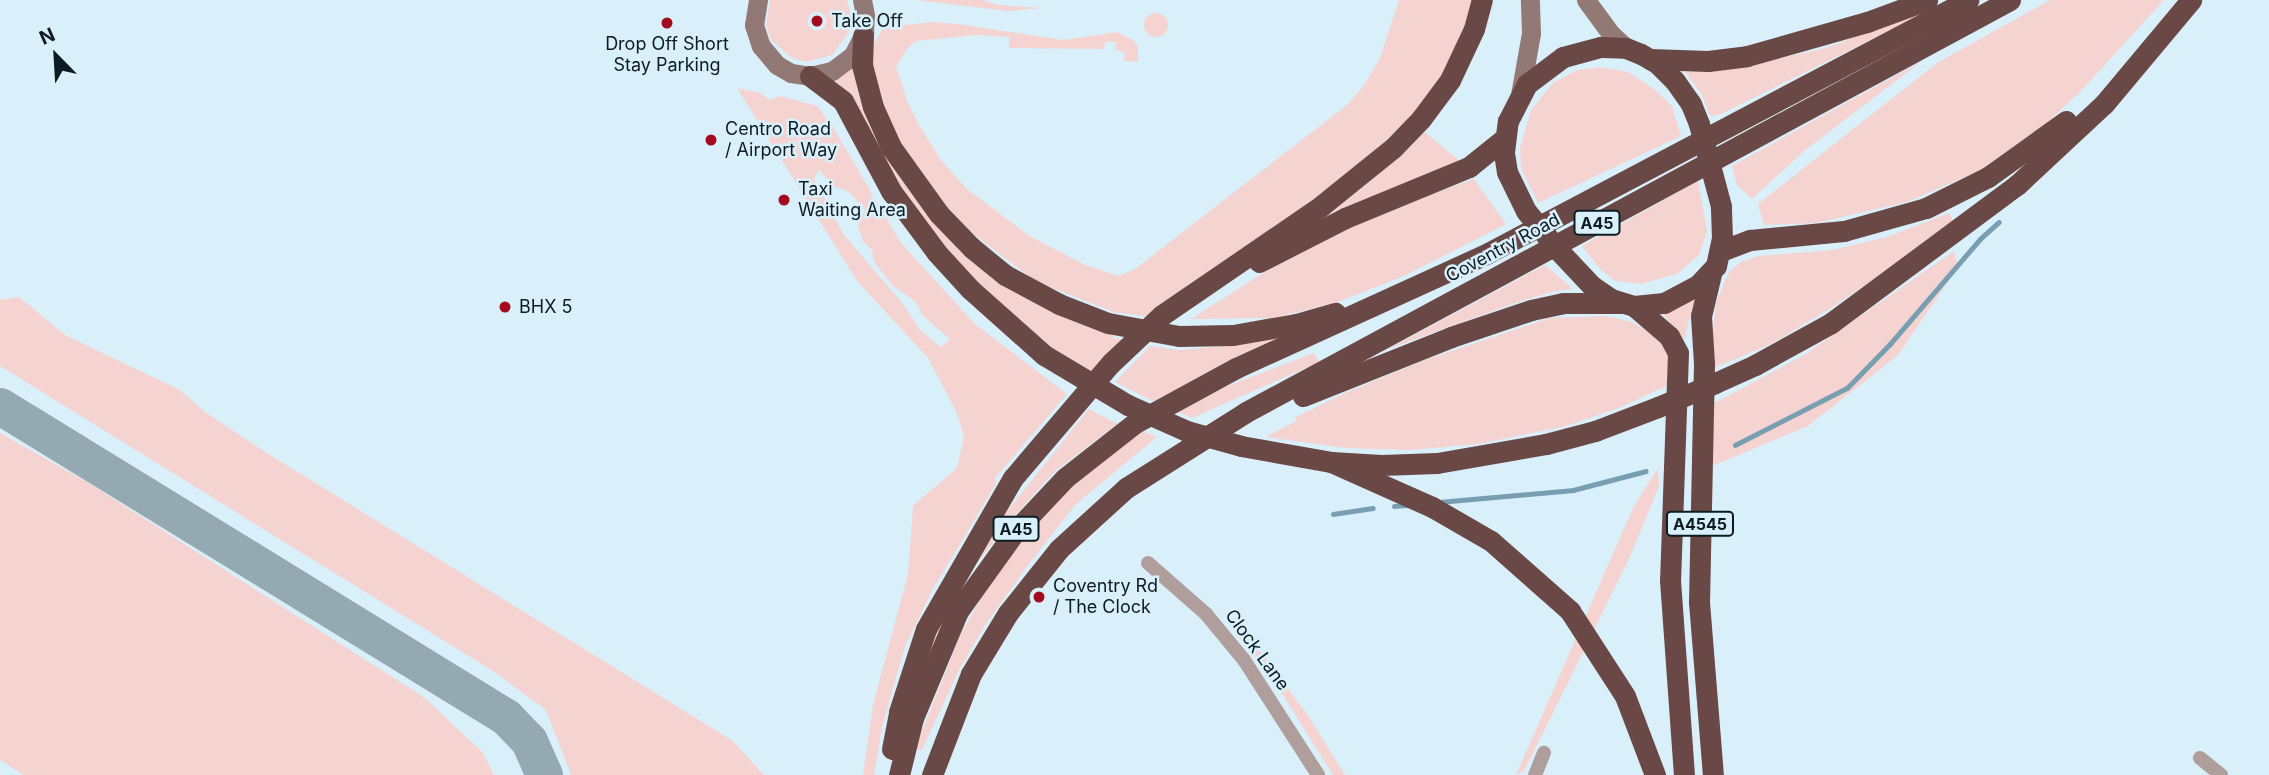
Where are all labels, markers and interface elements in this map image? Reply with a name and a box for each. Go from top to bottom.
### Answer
place label: Take Off [831,10,903,32]
marker: Take Off [809,13,825,29]
marker: Drop Off Short Stay Parking [659,15,675,31]
north arrow [21,21,91,91]
text: N [36,23,59,50]
place label: Drop Off Short Stay Parking [605,34,729,76]
place label: Centro Road / Airport Way [725,119,837,162]
marker: Centro Road / Airport Way [703,132,719,148]
place label: Taxi Waiting Area [798,179,906,222]
marker: Taxi Waiting Area [776,192,792,208]
street label: Coventry Road [1442,209,1564,287]
road number: A45 [1572,210,1622,236]
place label: BHX 5 [519,296,572,318]
marker: BHX 5 [497,299,513,315]
road number: A4545 [1665,512,1735,537]
road number: A45 [992,516,1040,542]
place label: Coventry Rd / The Clock [1053,576,1158,618]
marker: Coventry Rd / The Clock [1031,589,1047,605]
street label: Clock Lane [1220,605,1294,695]

